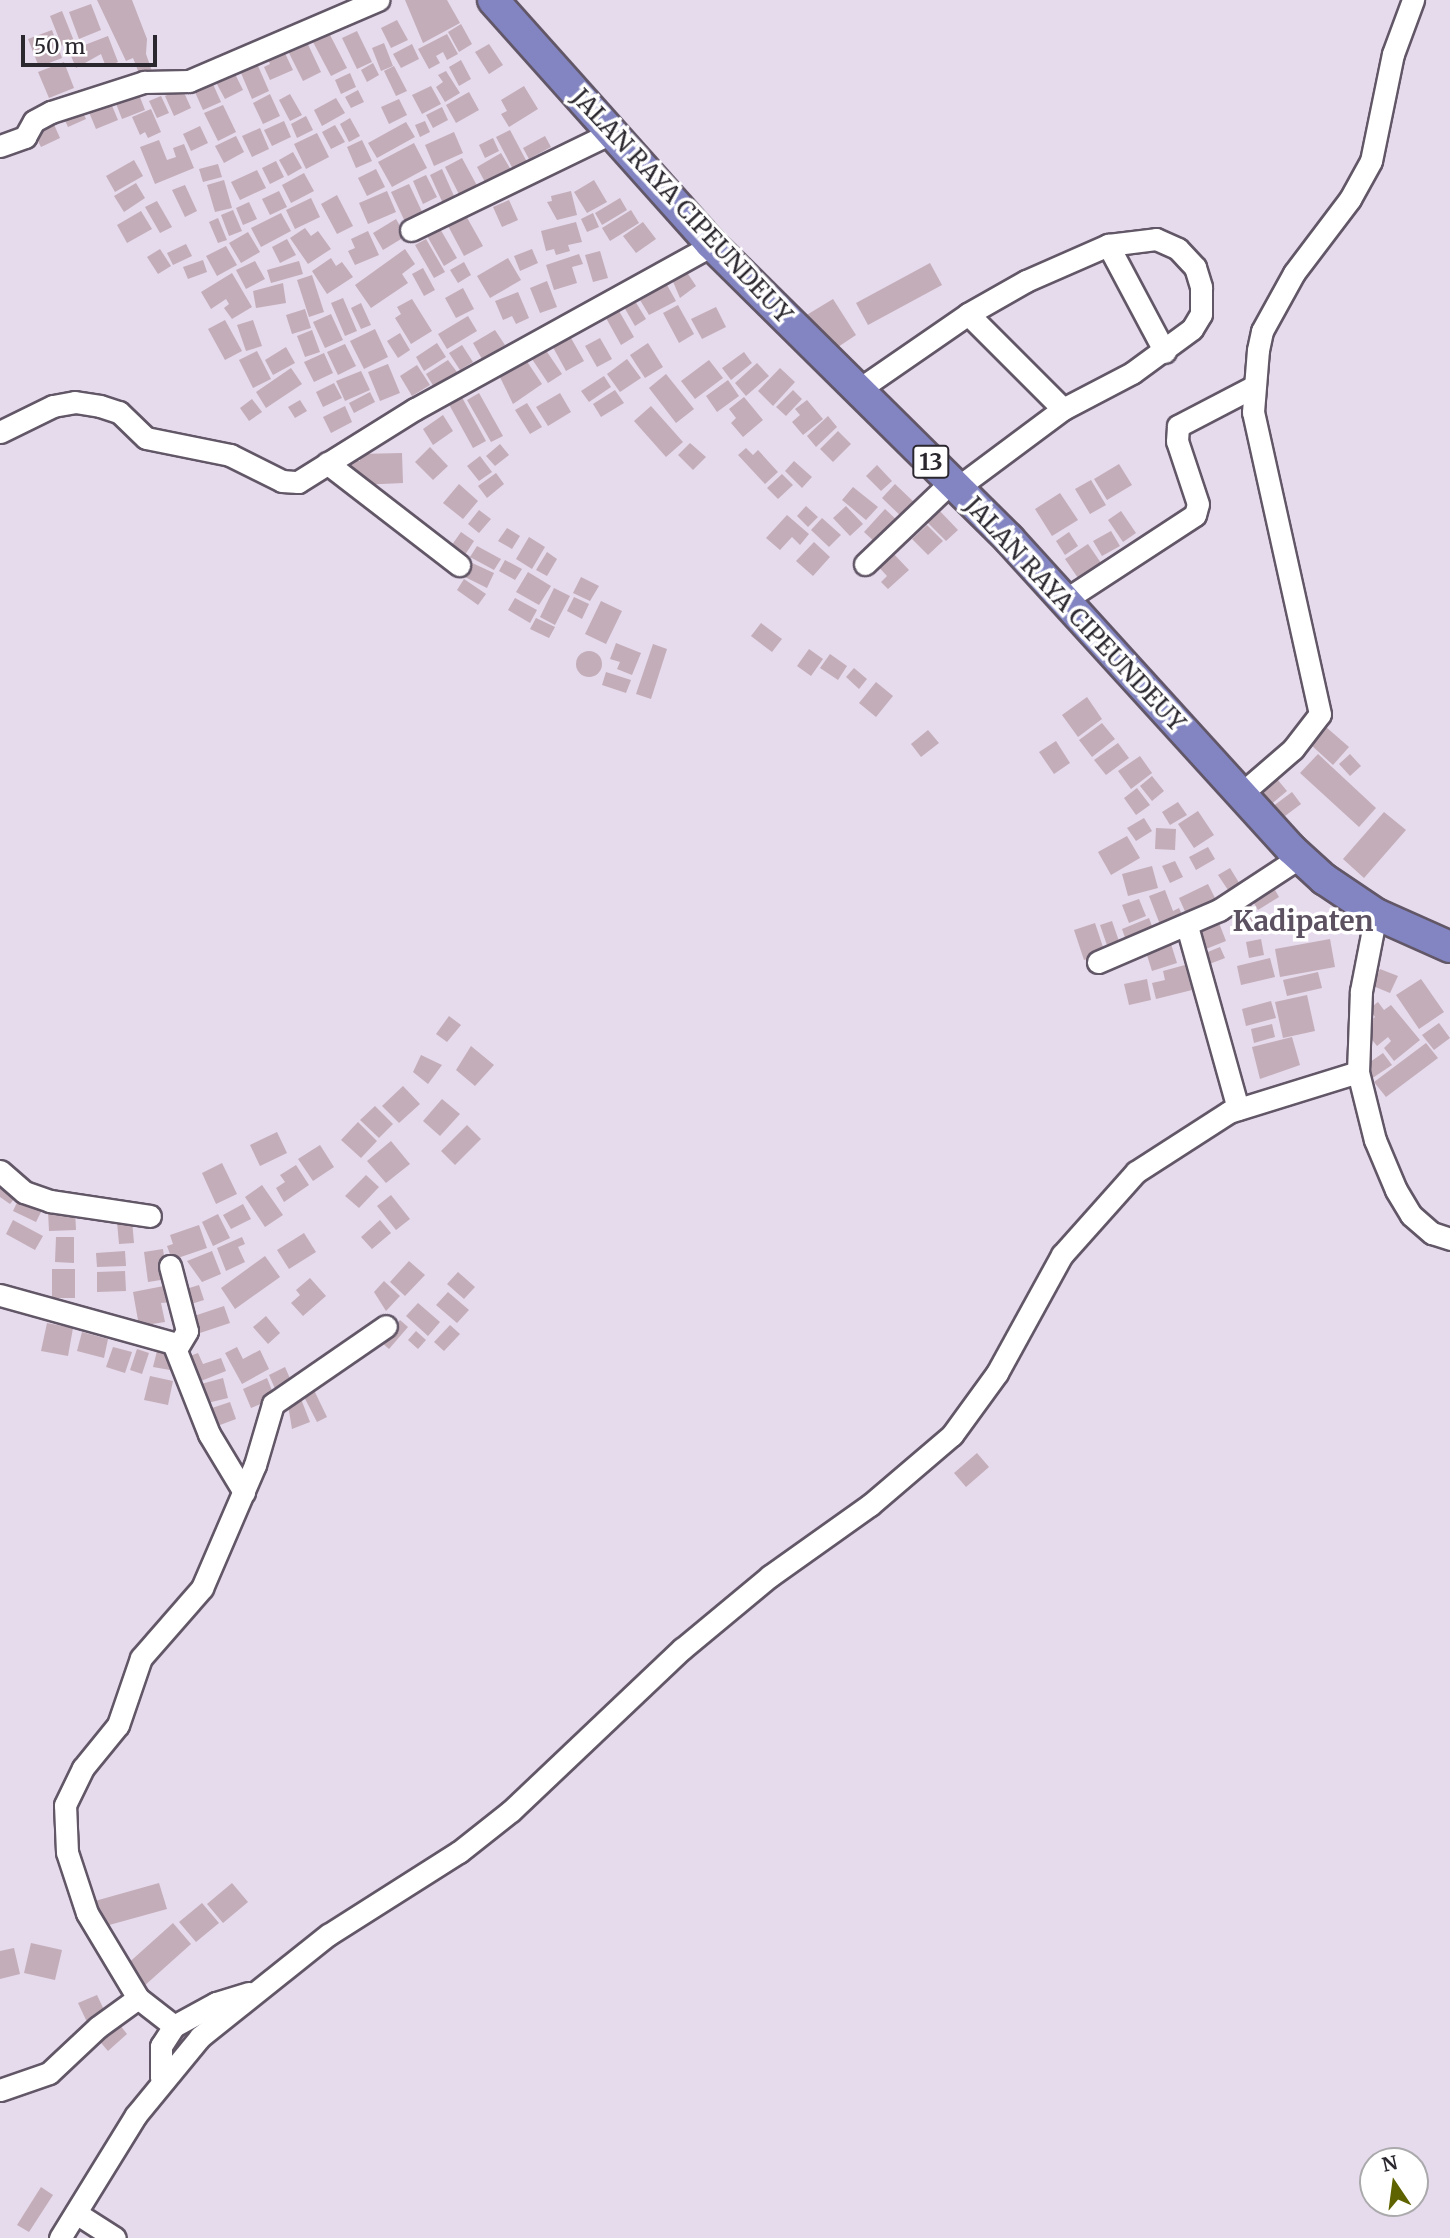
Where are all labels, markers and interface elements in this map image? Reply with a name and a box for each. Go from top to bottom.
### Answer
scale bar [24,21,161,65]
text: 50 m [34,33,85,60]
street label: JALAN RAYA CIPEUNDEUY [566,83,798,329]
road number: 13 [912,442,950,482]
street label: JALAN RAYA CIPEUNDEUY [959,491,1191,737]
district label: Kadipaten [1233,904,1373,938]
north arrow [1359,2147,1429,2217]
text: N [1380,2150,1400,2177]

